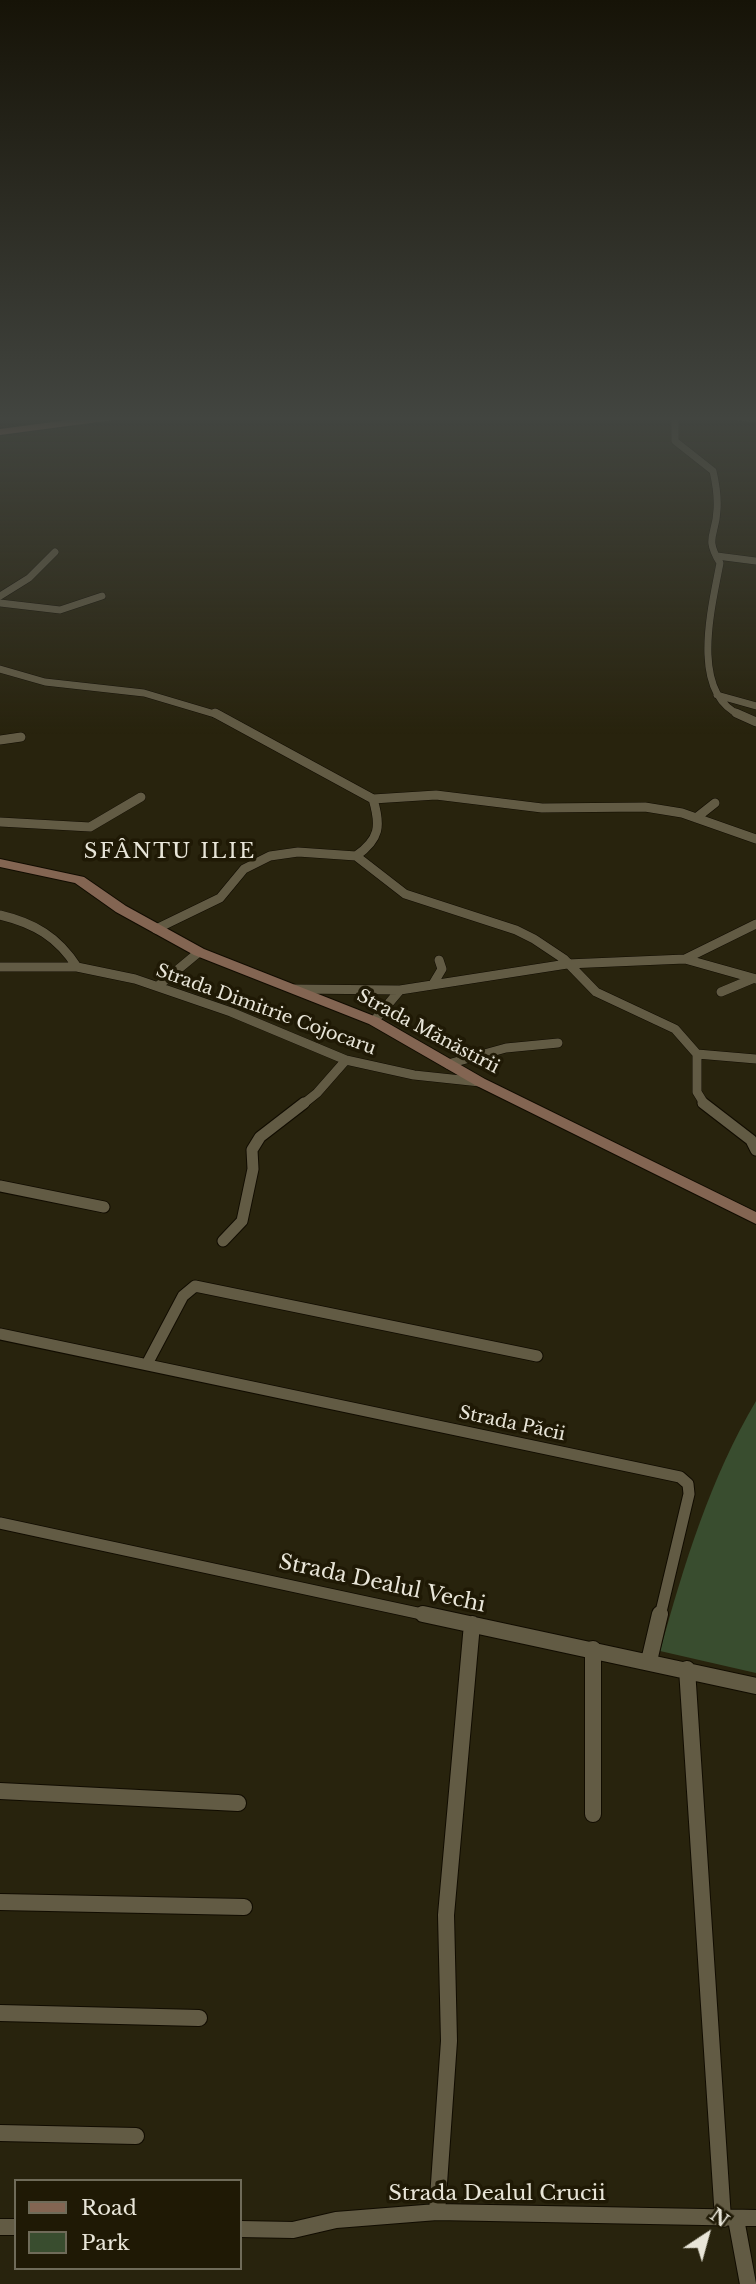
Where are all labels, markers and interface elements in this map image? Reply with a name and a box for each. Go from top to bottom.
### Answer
district label: SFÂNTU ILIE [85,839,255,865]
street label: Strada Dimitrie Cojocaru [153,960,379,1060]
street label: Strada Mănăstirii [353,985,503,1079]
street label: Strada Păcii [457,1402,567,1446]
street label: Strada Dealul Vechi [276,1550,488,1618]
legend [14,2179,242,2270]
street label: Strada Dealul Crucii [388,2181,606,2207]
text: Road [81,2195,137,2221]
north arrow [672,2200,742,2270]
text: N [706,2203,734,2232]
text: Park [81,2230,130,2256]

